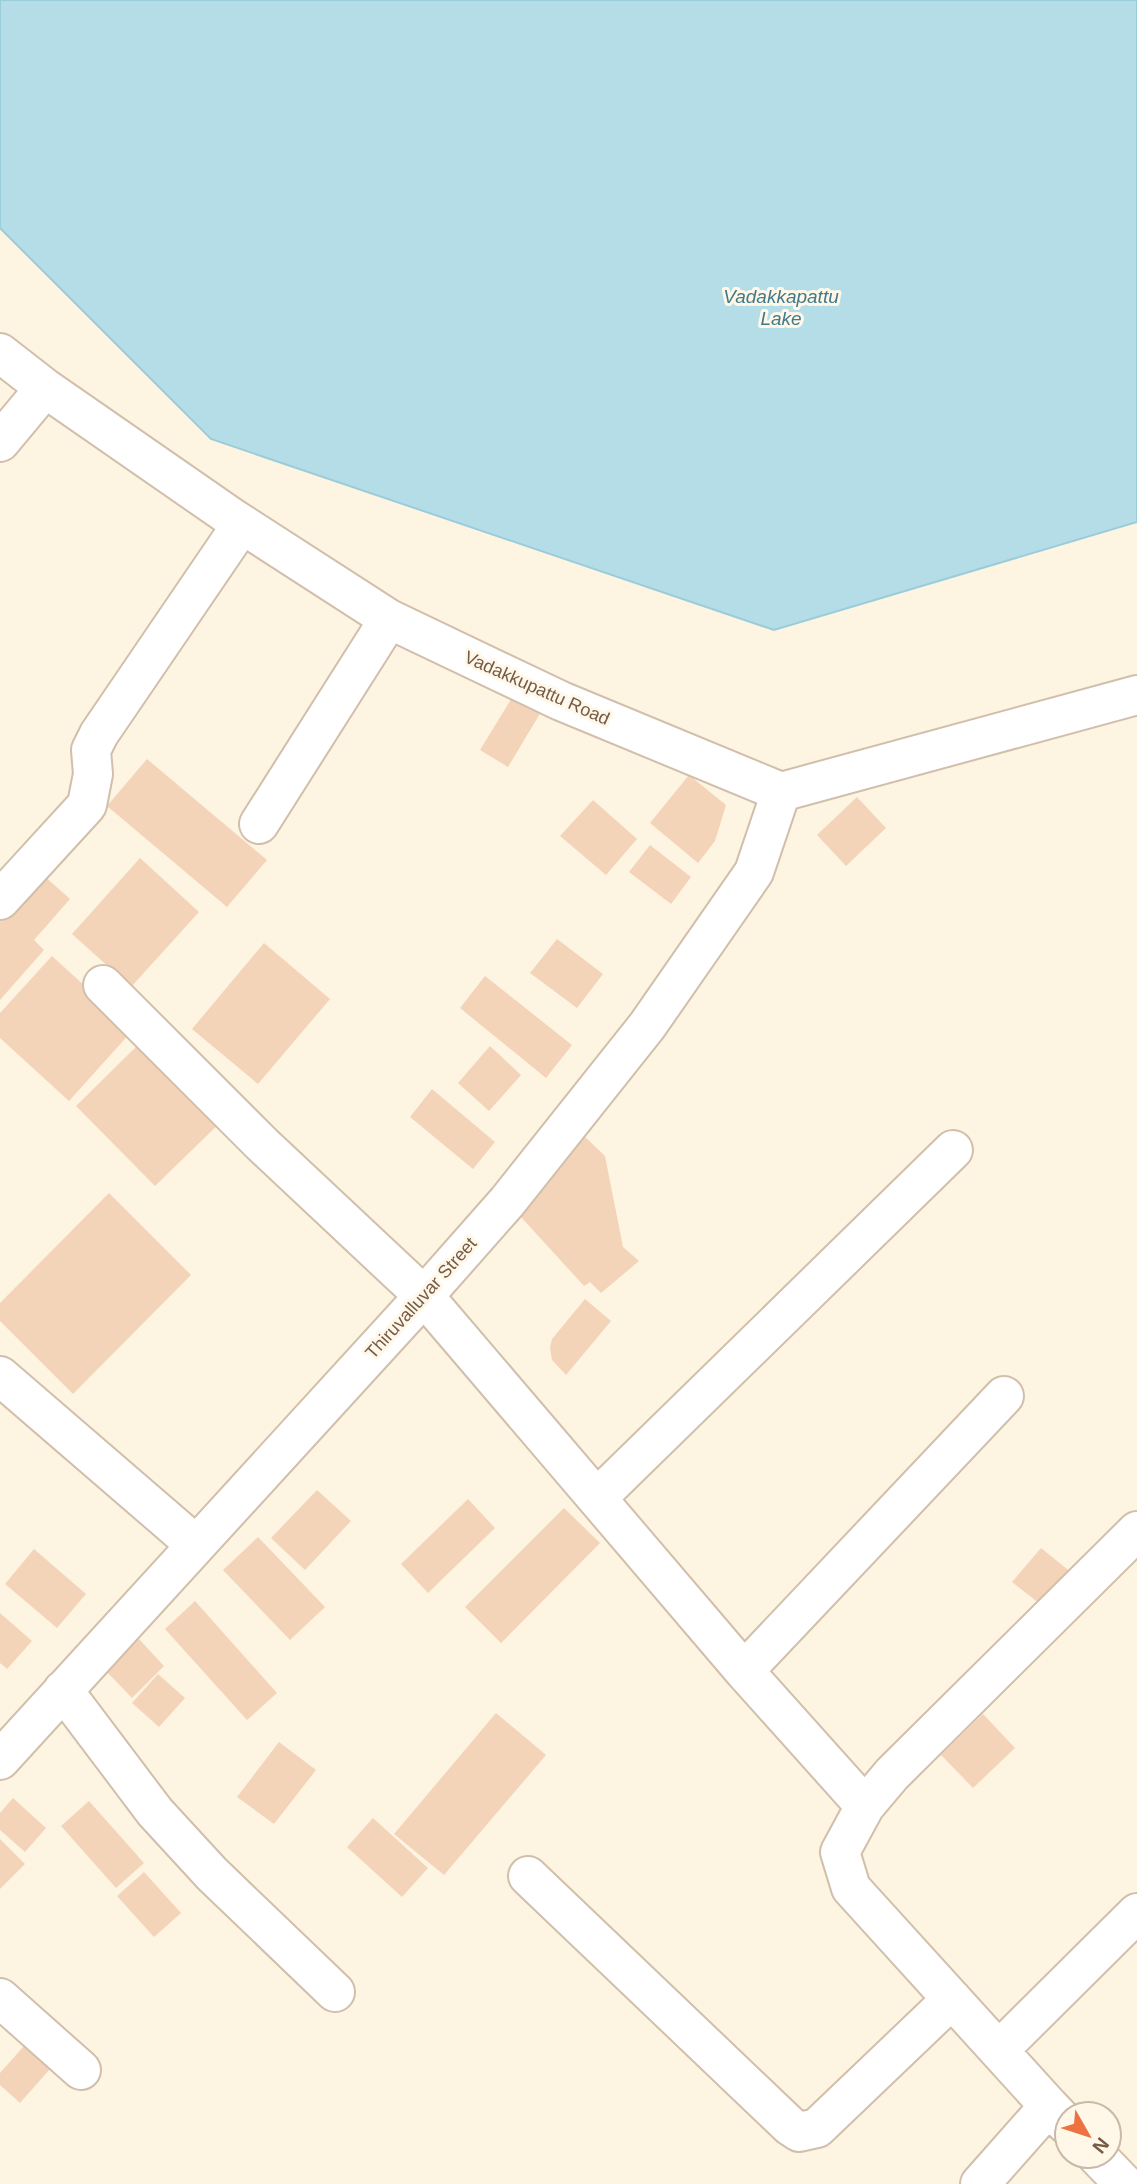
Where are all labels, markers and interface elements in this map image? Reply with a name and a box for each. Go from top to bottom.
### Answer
water label: Vadakkapattu Lake [723,286,839,329]
street label: Vadakkupattu Road [461,647,613,729]
street label: Thiruvalluvar Street [361,1233,481,1363]
north arrow [1053,2100,1123,2170]
text: N [1088,2133,1113,2157]

